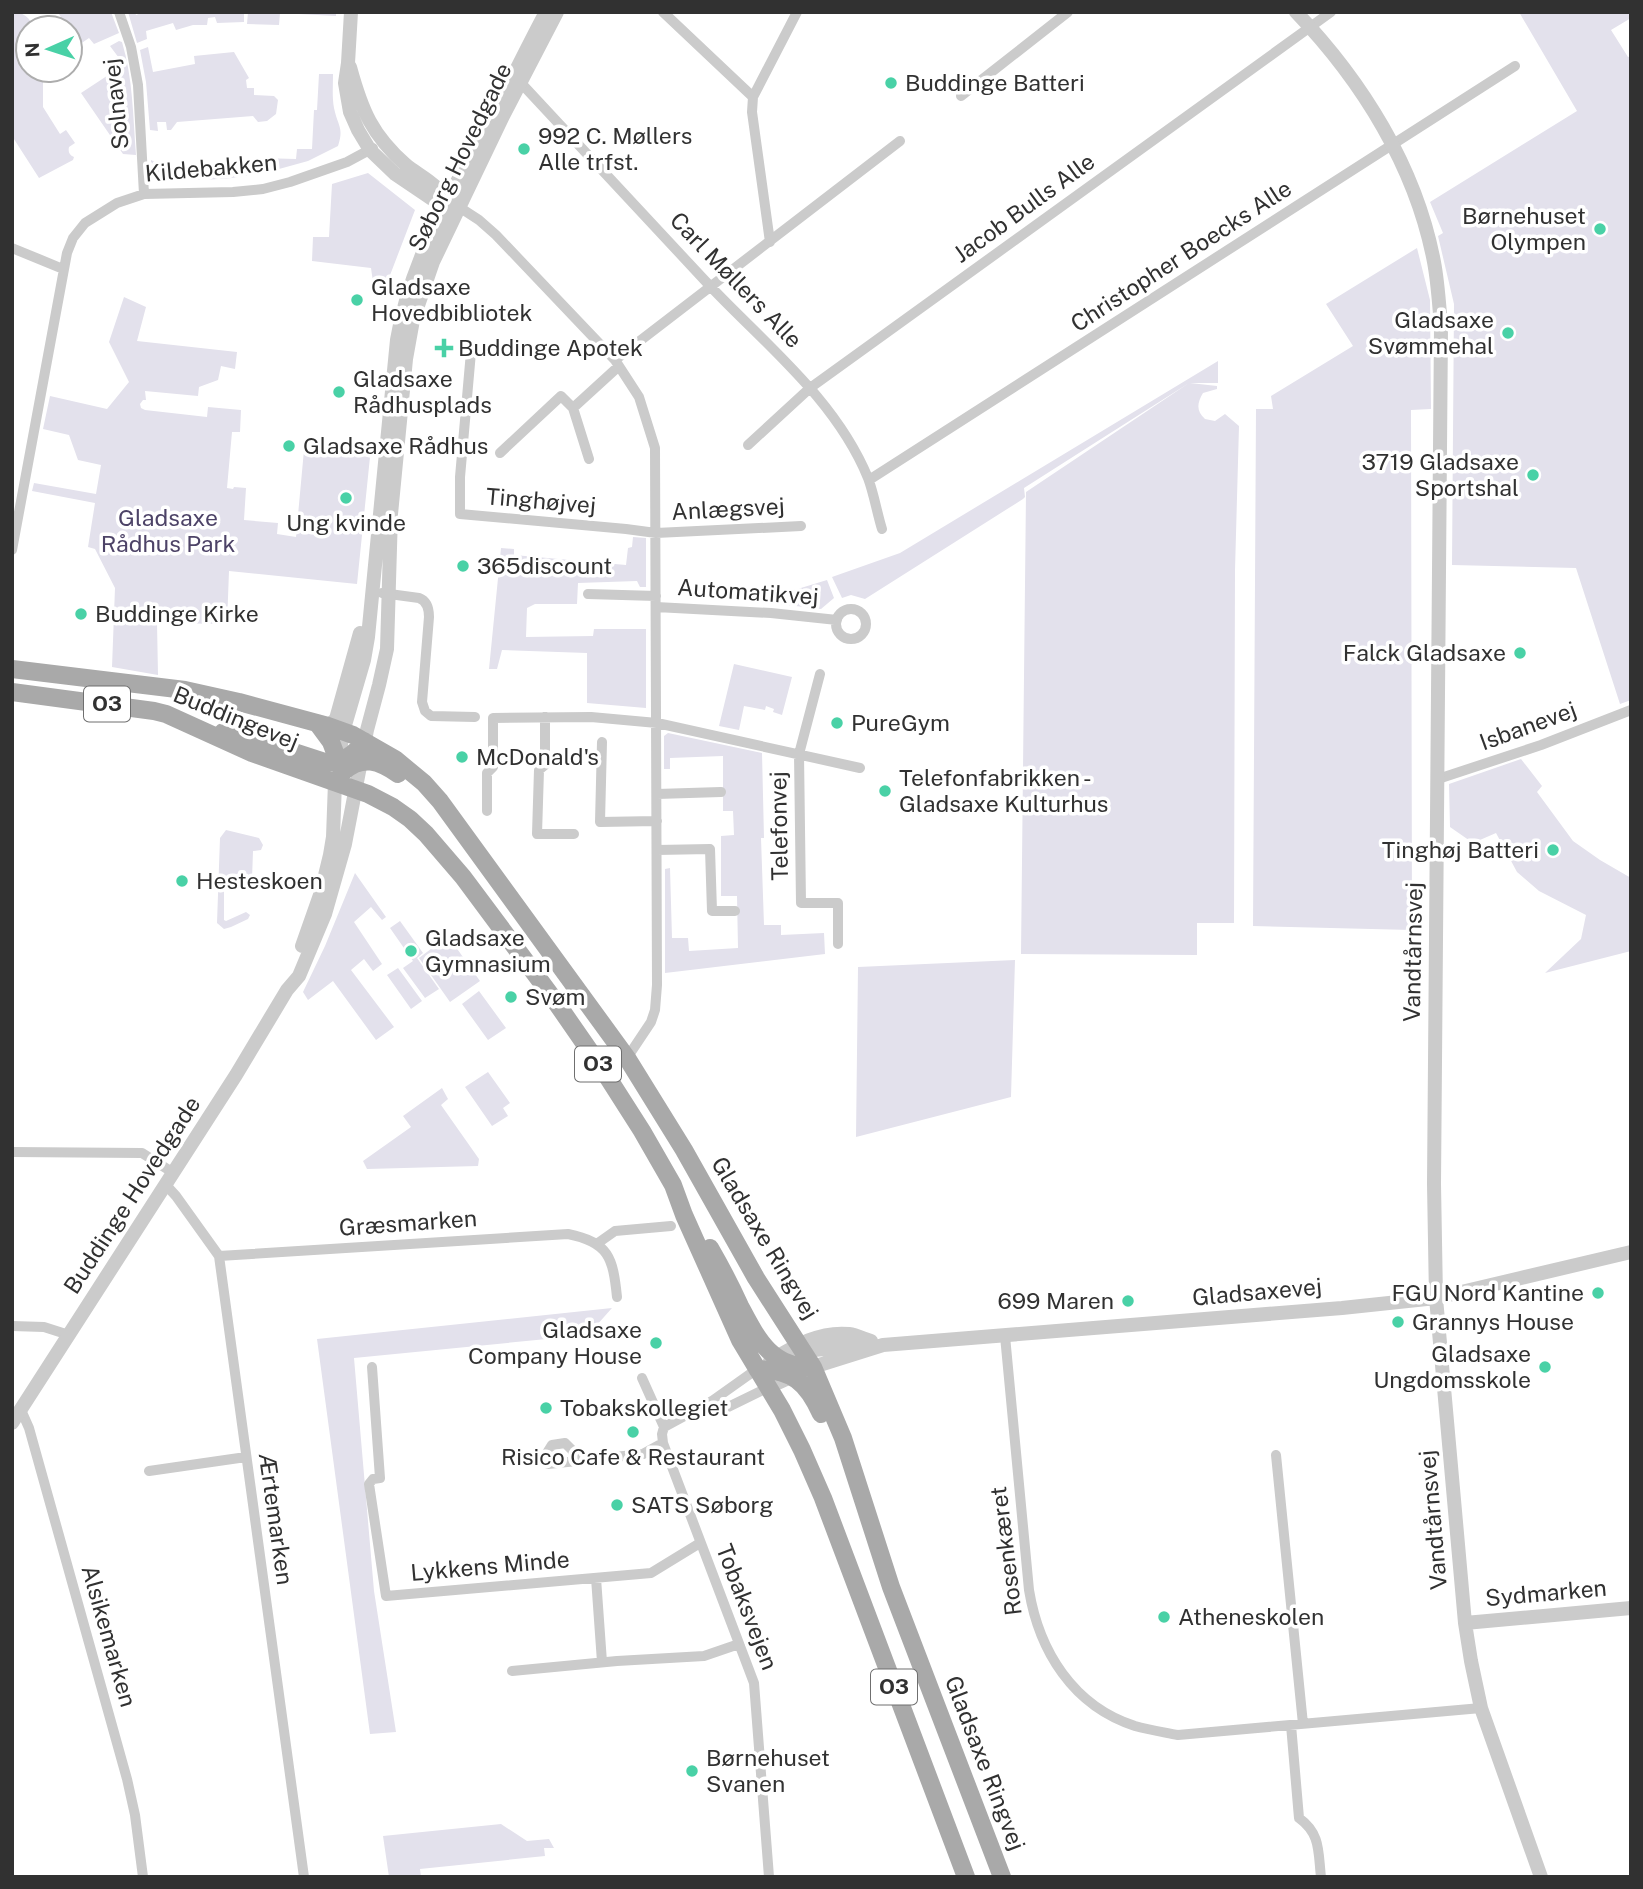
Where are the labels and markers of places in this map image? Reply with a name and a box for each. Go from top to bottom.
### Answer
place label: Buddinge Batteri [905,69,1085,96]
marker: Buddinge Batteri [883,75,899,91]
place label: 992 C. Møllers Alle trfst. [538,122,692,175]
marker: 992 C. Møllers Alle trfst. [516,141,532,157]
place label: Børnehuset Olympen [1462,202,1586,255]
marker: Børnehuset Olympen [1592,221,1608,237]
place label: Gladsaxe Hovedbibliotek [371,273,532,326]
marker: Gladsaxe Hovedbibliotek [349,292,365,308]
place label: Gladsaxe Svømmehal [1368,306,1494,359]
marker: Gladsaxe Svømmehal [1500,325,1516,341]
place label: Buddinge Apotek [458,334,643,361]
marker: Buddinge Apotek [436,340,452,356]
place label: Gladsaxe Rådhusplads [353,365,492,418]
marker: Gladsaxe Rådhusplads [331,384,347,400]
place label: Gladsaxe Rådhus [303,432,488,459]
marker: Gladsaxe Rådhus [281,438,297,454]
place label: 3719 Gladsaxe Sportshal [1361,448,1519,501]
marker: 3719 Gladsaxe Sportshal [1525,467,1541,483]
marker: Ung kvinde [338,490,354,506]
place label: Ung kvinde [286,509,406,536]
place label: 365discount [477,552,612,579]
marker: 365discount [455,558,471,574]
place label: Buddinge Kirke [95,600,259,627]
marker: Buddinge Kirke [73,606,89,622]
place label: Falck Gladsaxe [1343,639,1506,666]
marker: Falck Gladsaxe [1512,645,1528,661]
place label: PureGym [851,709,950,736]
marker: PureGym [829,715,845,731]
place label: McDonald's [476,743,599,770]
marker: McDonald's [454,749,470,765]
place label: Telefonfabrikken - Gladsaxe Kulturhus [899,764,1108,817]
marker: Telefonfabrikken - Gladsaxe Kulturhus [877,783,893,799]
place label: Tinghøj Batteri [1382,836,1539,863]
marker: Tinghøj Batteri [1545,842,1561,858]
place label: Hesteskoen [196,867,323,894]
marker: Hesteskoen [174,873,190,889]
place label: Gladsaxe Gymnasium [425,924,551,977]
marker: Gladsaxe Gymnasium [403,943,419,959]
place label: Svøm [525,983,585,1010]
marker: Svøm [503,989,519,1005]
place label: FGU Nord Kantine [1391,1279,1584,1306]
marker: FGU Nord Kantine [1590,1285,1606,1301]
place label: 699 Maren [998,1287,1114,1314]
marker: 699 Maren [1120,1293,1136,1309]
place label: Grannys House [1412,1308,1574,1335]
marker: Grannys House [1390,1314,1406,1330]
place label: Gladsaxe Company House [468,1316,642,1369]
marker: Gladsaxe Company House [648,1335,664,1351]
place label: Gladsaxe Ungdomsskole [1373,1340,1531,1393]
marker: Gladsaxe Ungdomsskole [1537,1359,1553,1375]
place label: Tobakskollegiet [560,1394,728,1421]
marker: Tobakskollegiet [538,1400,554,1416]
marker: Risico Cafe & Restaurant [625,1424,641,1440]
place label: Risico Cafe & Restaurant [501,1443,765,1470]
place label: SATS Søborg [631,1491,774,1518]
marker: SATS Søborg [609,1497,625,1513]
place label: Atheneskolen [1178,1603,1324,1630]
marker: Atheneskolen [1156,1609,1172,1625]
place label: Børnehuset Svanen [706,1744,830,1797]
marker: Børnehuset Svanen [684,1763,700,1779]

